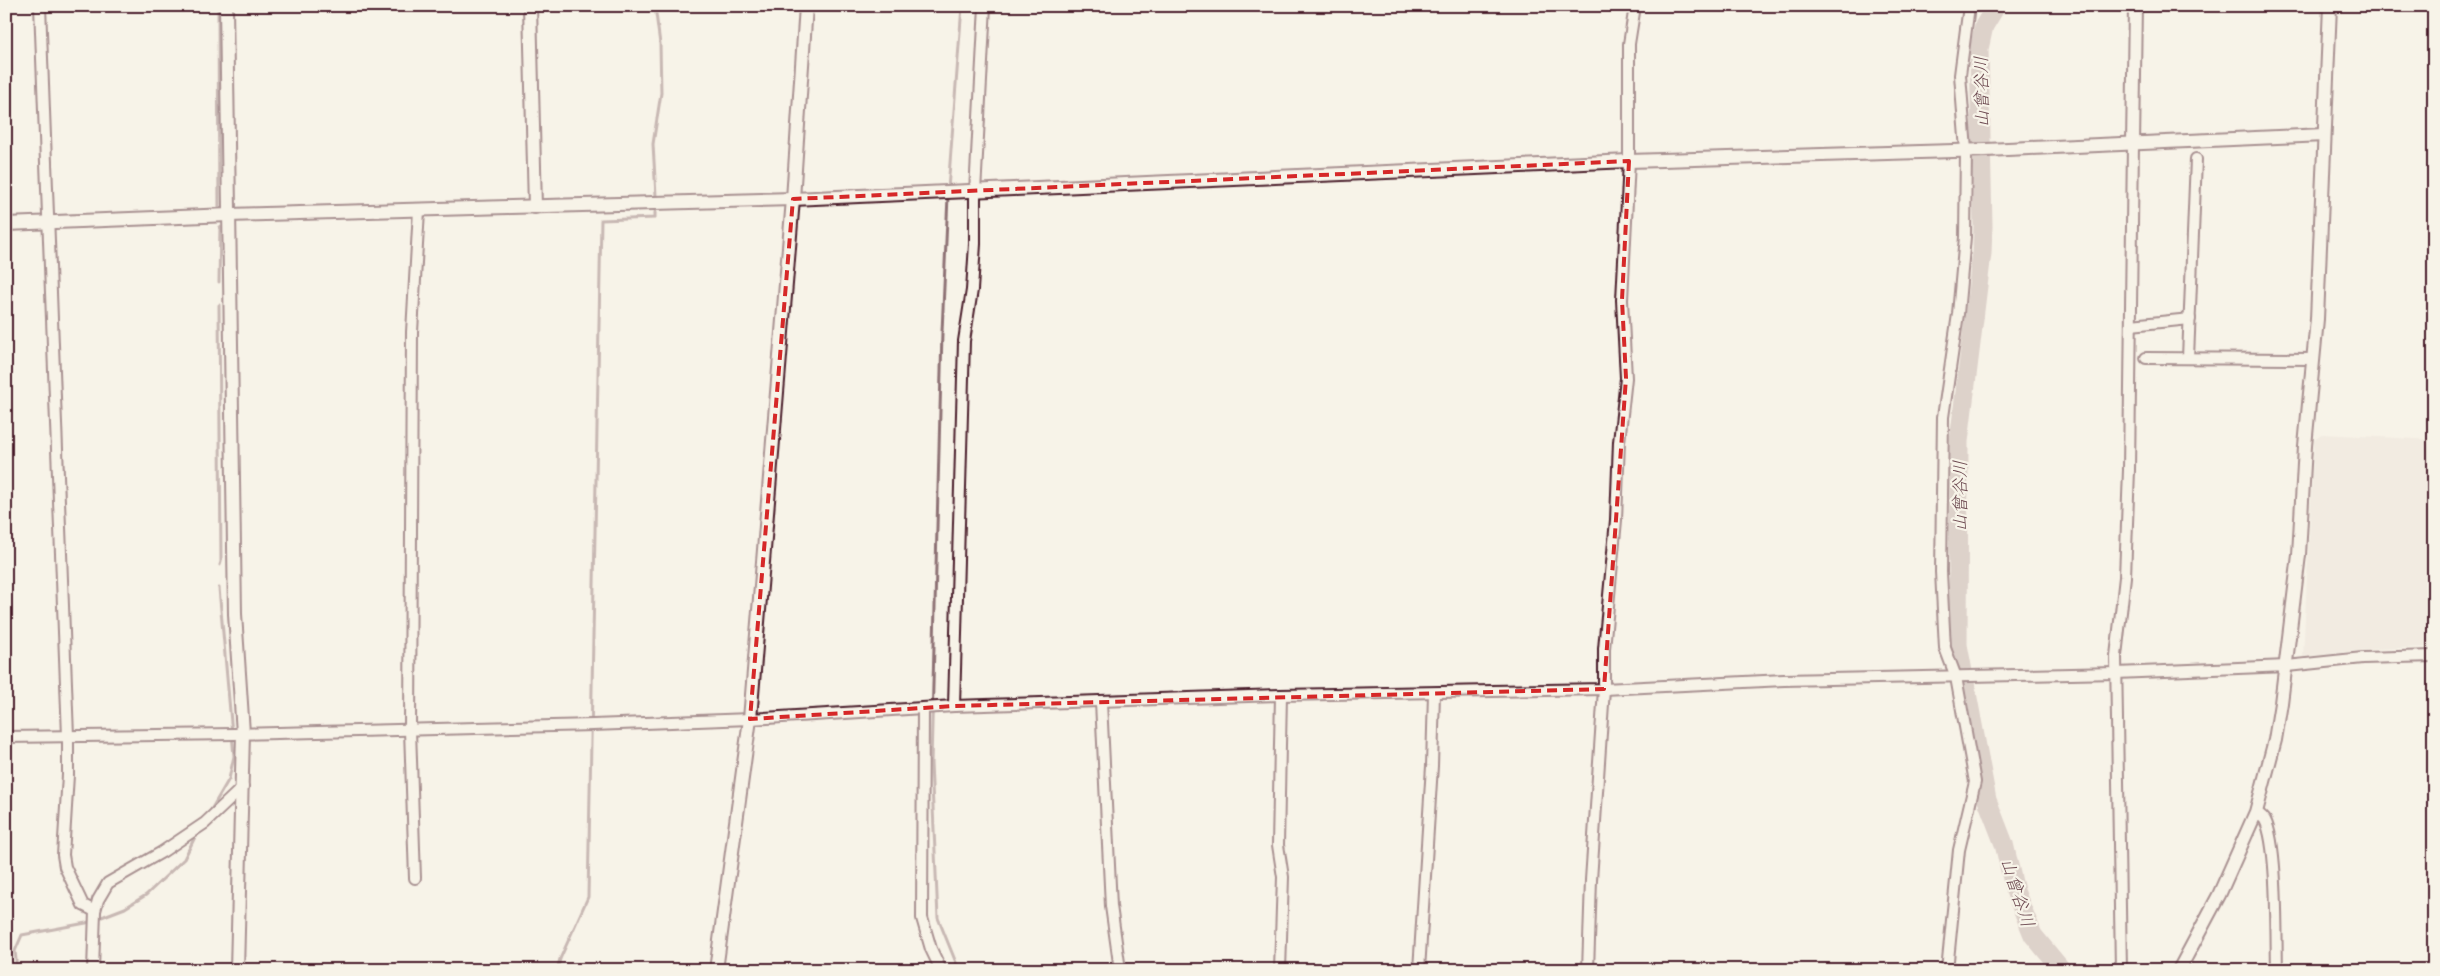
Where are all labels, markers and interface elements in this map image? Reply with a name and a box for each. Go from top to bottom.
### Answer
water label: 山曾谷川 [1966,56,1994,128]
water label: 山曾谷川 [1945,460,1972,532]
water label: 山曾谷川 [1995,854,2043,930]

